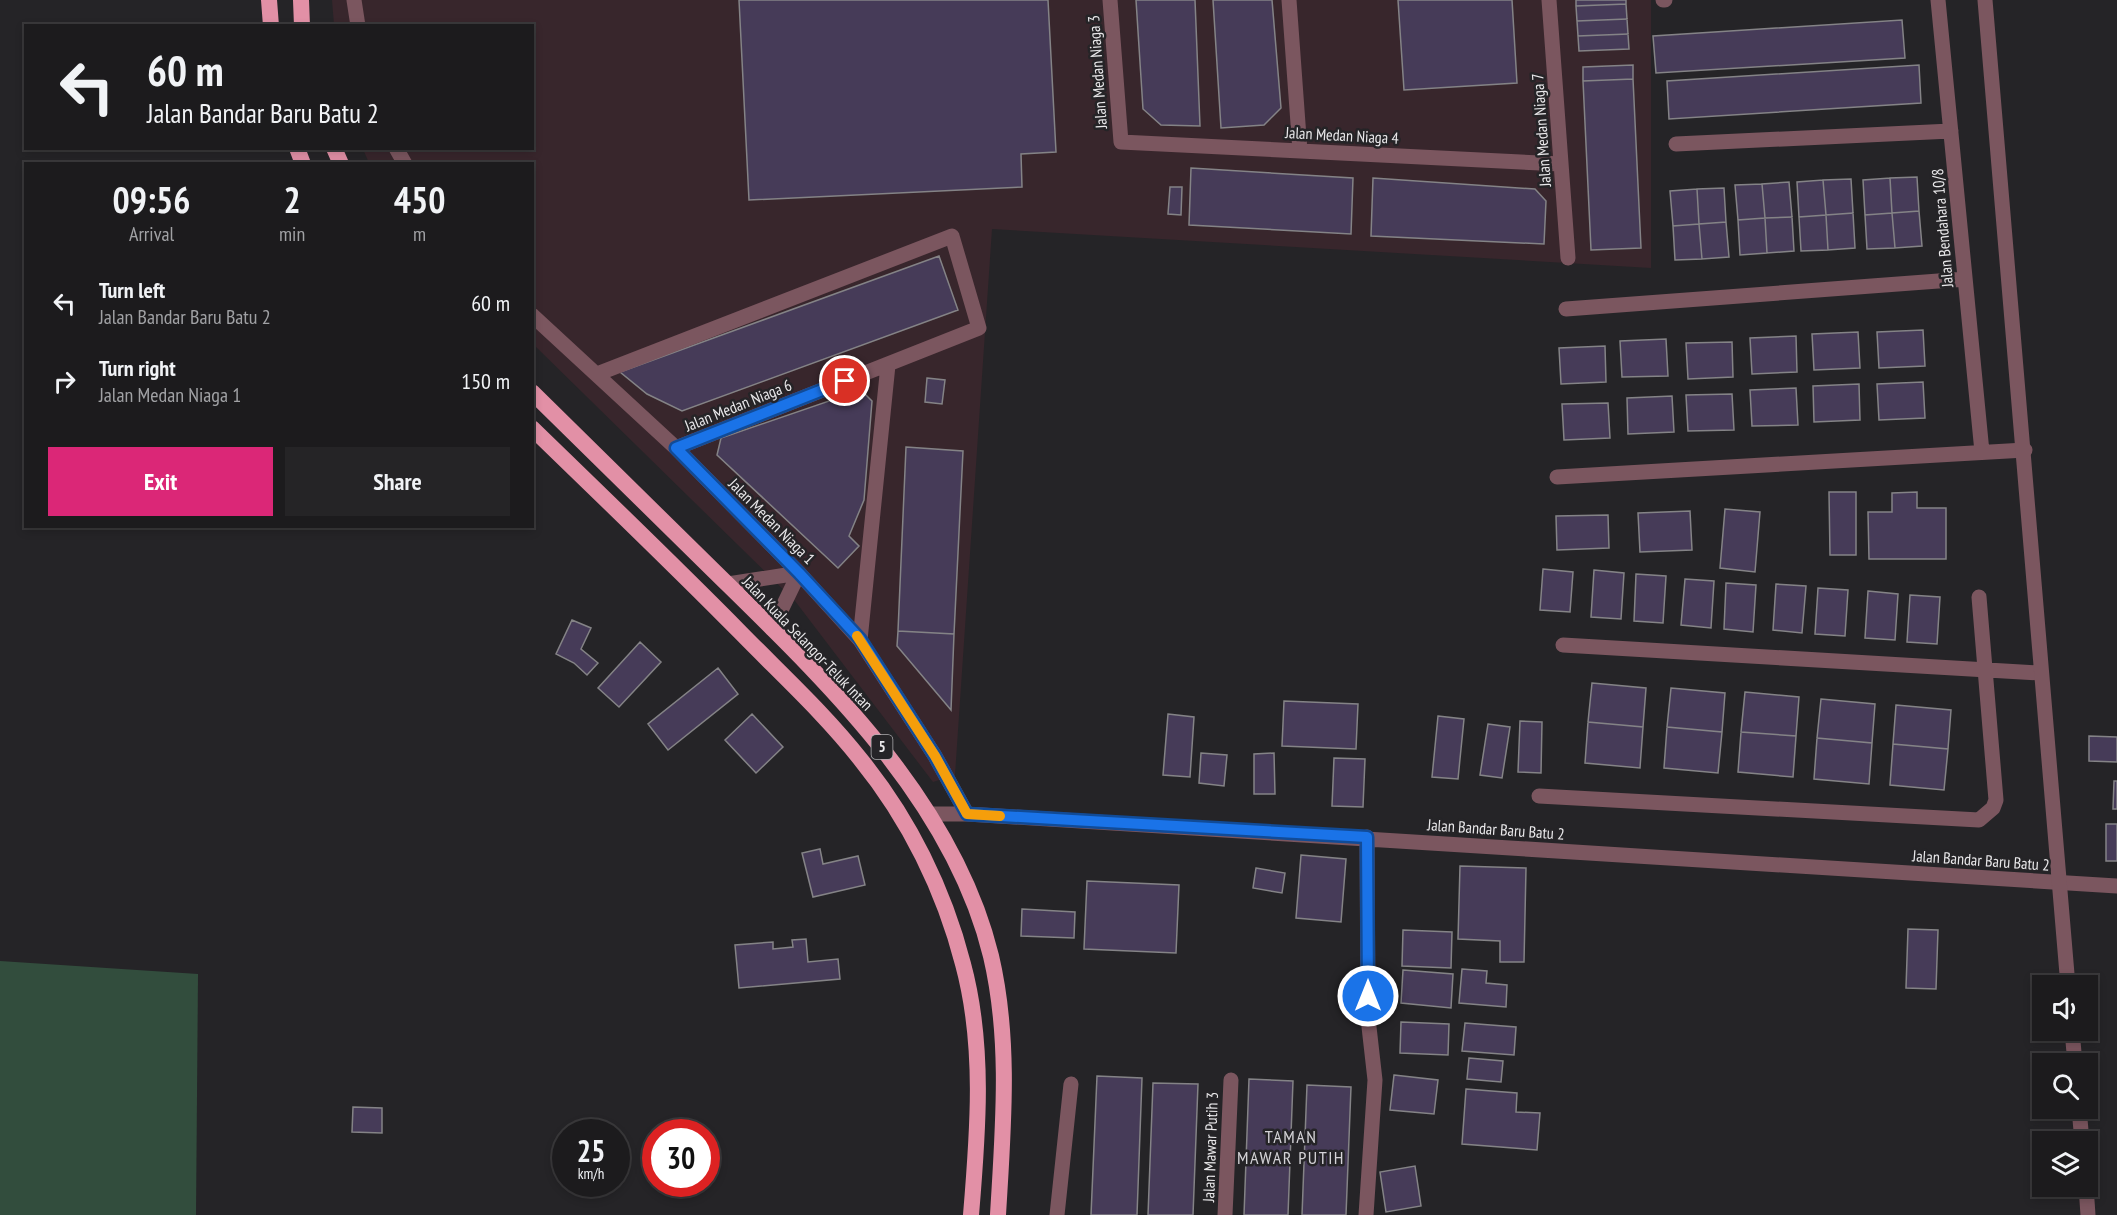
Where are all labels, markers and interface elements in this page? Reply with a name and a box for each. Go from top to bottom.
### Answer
street label: Jalan Medan Niaga 3 [1083,15,1111,130]
text: 60 m [147,43,224,98]
icon: left [48,48,126,126]
street label: Jalan Medan Niaga 7 [1527,73,1555,188]
text: Jalan Bandar Baru Batu 2 [147,96,379,130]
street label: Jalan Medan Niaga 4 [1284,122,1399,148]
street label: Jalan Bendahara 10/8 [1927,168,1957,289]
text: 09:56 [113,176,190,223]
text: 2 [283,176,301,223]
text: 450 [394,176,445,223]
text: Arrival [129,221,174,247]
text: min [279,221,305,247]
text: m [413,221,426,247]
text: Turn left [99,276,165,304]
icon: left [48,287,81,320]
text: 60 m [471,289,510,317]
text: Jalan Bandar Baru Batu 2 [99,304,271,330]
text: Turn right [99,354,176,382]
pin [819,355,870,406]
icon: arrive [828,364,861,397]
icon: right [48,365,81,398]
text: 150 m [461,367,510,395]
street label: Jalan Medan Niaga 6 [681,374,794,436]
text: Jalan Medan Niaga 1 [99,382,241,408]
button: Exit [48,447,273,516]
button: Share [285,447,510,516]
street label: Jalan Medan Niaga 1 [724,473,819,568]
street label: Jalan Kuala Selangor-Teluk Intan [738,571,877,714]
road number: 5 [872,735,892,759]
street label: Jalan Bandar Baru Batu 2 [1426,814,1565,844]
street label: Jalan Bandar Baru Batu 2 [1911,845,2050,875]
position arrow [1336,964,1400,1028]
map controls [2032,975,2098,1197]
button: sound [2032,975,2098,1041]
button: search [2032,1053,2098,1119]
street label: Jalan Mawar Putih 3 [1198,1092,1222,1203]
speed limit sign: 30 [642,1119,720,1197]
district label: TAMAN MAWAR PUTIH [1237,1125,1345,1169]
text: 25 [577,1131,605,1170]
button: layers [2032,1131,2098,1197]
text: km/h [578,1164,604,1183]

